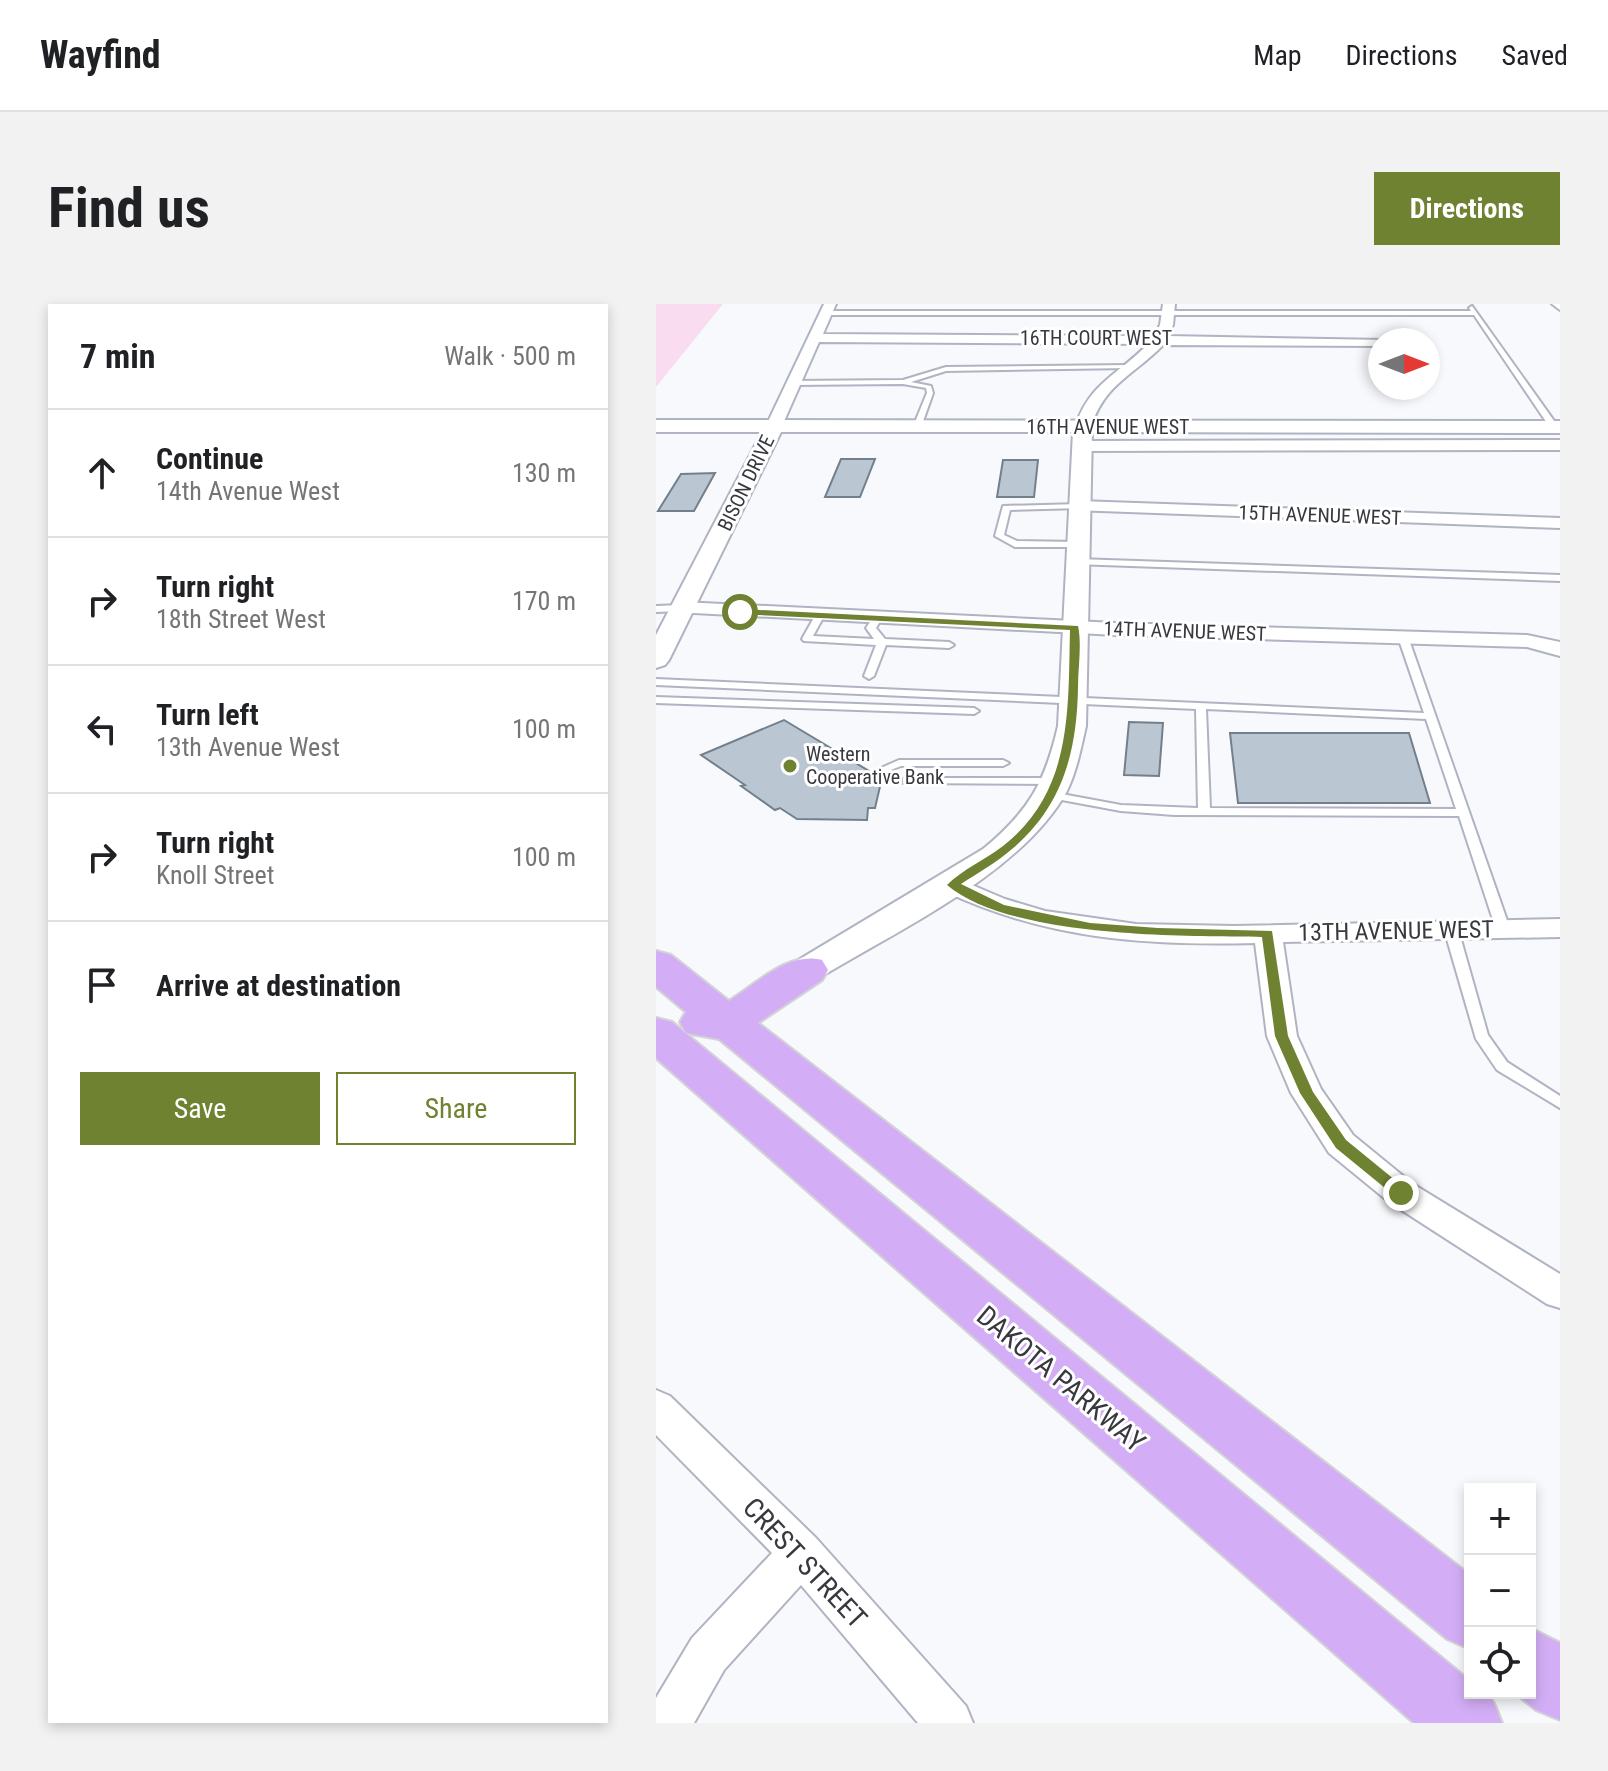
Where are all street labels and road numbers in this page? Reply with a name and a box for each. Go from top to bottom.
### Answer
street label: 16TH COURT WEST [1020,326,1172,350]
street label: 16TH AVENUE WEST [1026,415,1190,439]
street label: BISON DRIVE [713,431,779,535]
street label: 15TH AVENUE WEST [1238,500,1402,530]
street label: 14TH AVENUE WEST [1103,616,1267,646]
street label: 13TH AVENUE WEST [1298,915,1494,947]
street label: DAKOTA PARKWAY [970,1299,1152,1459]
street label: CREST STREET [736,1491,874,1635]

